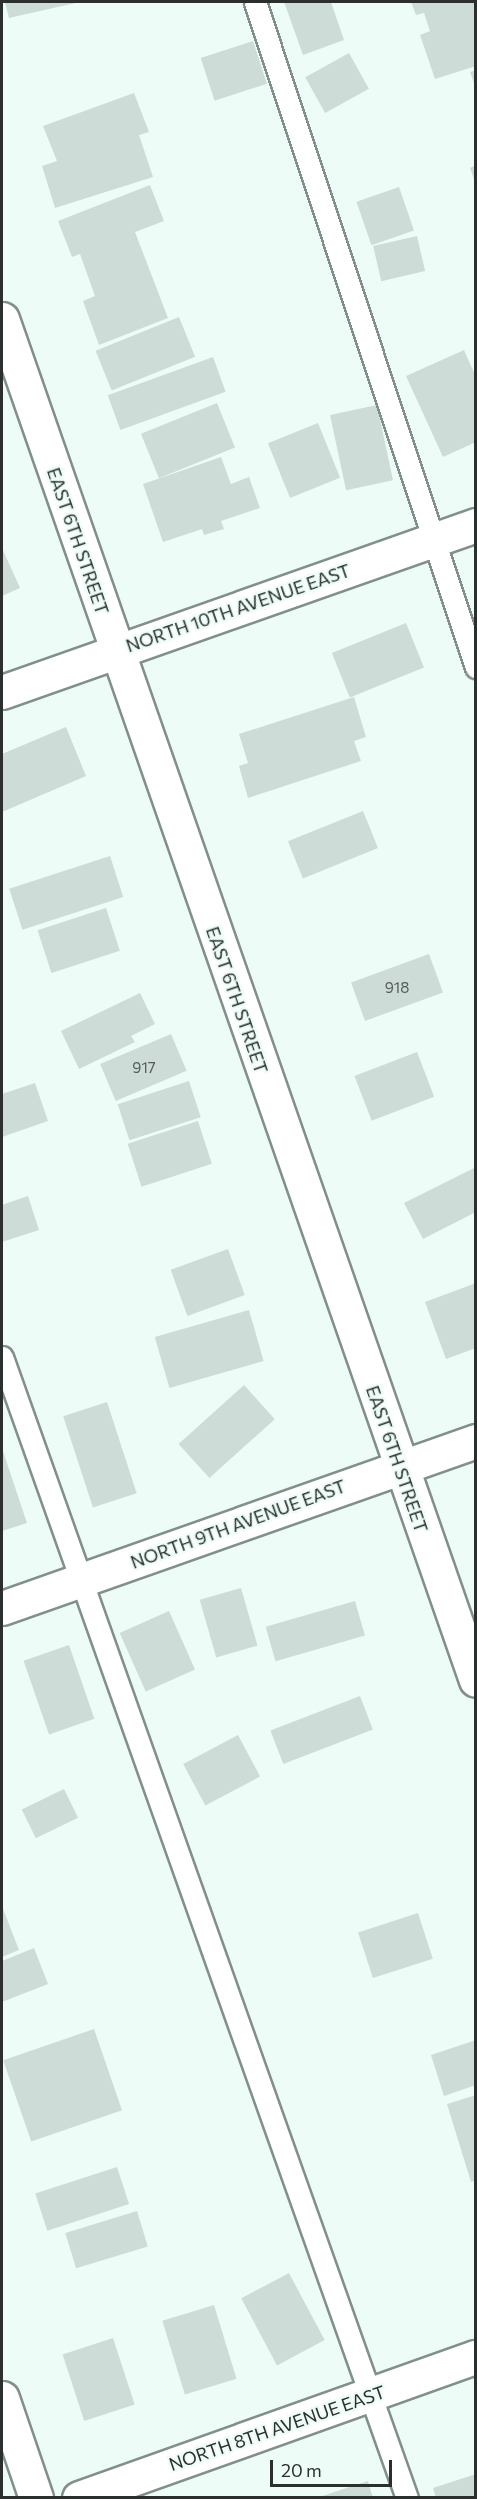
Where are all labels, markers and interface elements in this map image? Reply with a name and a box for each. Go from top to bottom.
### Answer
street label: EAST 6TH STREET [43,465,113,617]
street label: NORTH 10TH AVENUE EAST [123,559,353,657]
street label: EAST 6TH STREET [202,924,272,1076]
house number: 918 [385,979,409,997]
house number: 917 [132,1059,156,1077]
street label: EAST 6TH STREET [362,1383,432,1535]
street label: NORTH 9TH AVENUE EAST [128,1475,348,1573]
street label: NORTH 8TH AVENUE EAST [166,2381,388,2475]
scale bar [273,2448,394,2486]
text: 20 m [281,2459,322,2481]

